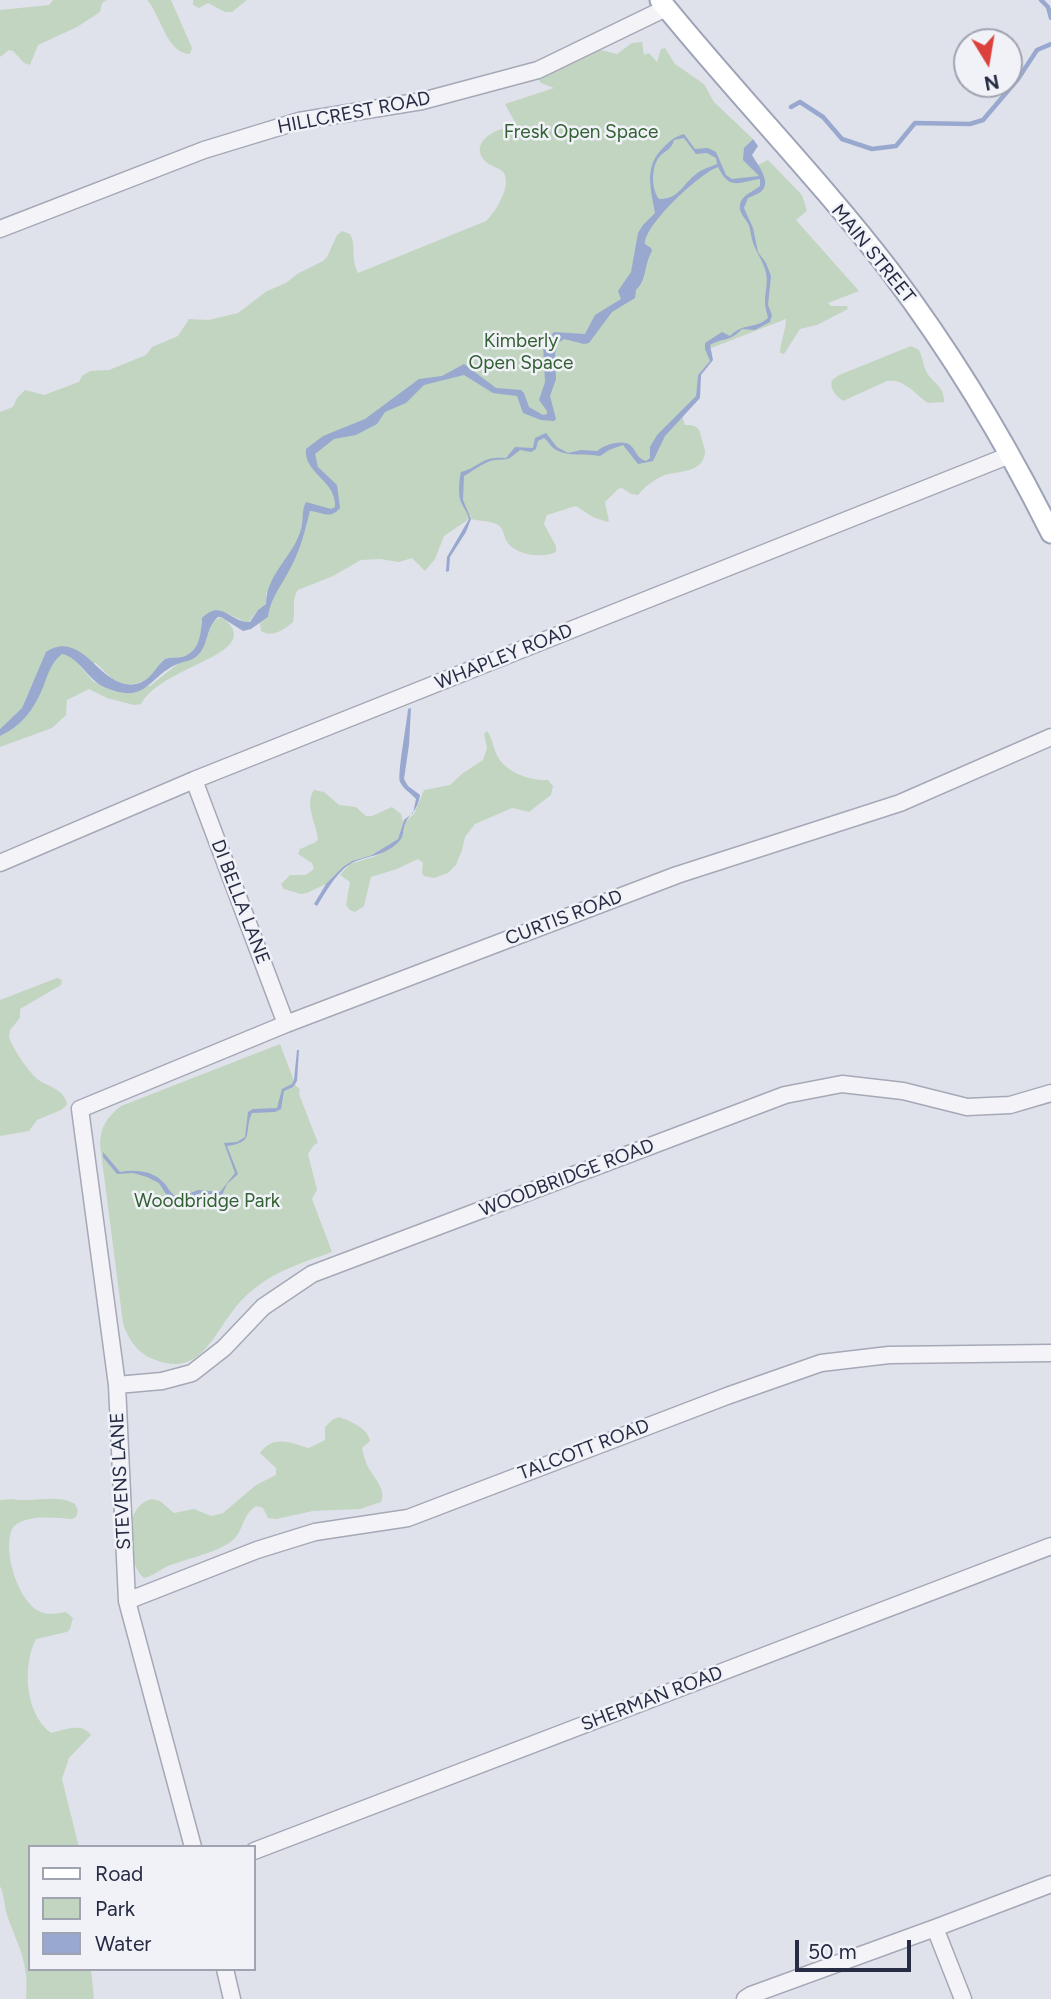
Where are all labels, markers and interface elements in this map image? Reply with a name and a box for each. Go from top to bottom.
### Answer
north arrow [953,28,1023,98]
text: N [982,69,1001,95]
street label: HILLCREST ROAD [276,87,432,139]
park label: Fresk Open Space [504,121,658,143]
street label: MAIN STREET [826,200,920,308]
park label: Kimberly Open Space [469,330,573,374]
street label: WHAPLEY ROAD [432,619,576,695]
street label: DI BELLA LANE [206,836,274,968]
street label: CURTIS ROAD [502,885,626,951]
street label: WOODBRIDGE ROAD [476,1134,658,1222]
park label: Woodbridge Park [134,1190,280,1212]
street label: STEVENS LANE [106,1412,136,1550]
street label: TALCOTT ROAD [515,1415,653,1485]
street label: SHERMAN ROAD [578,1661,726,1737]
legend [28,1845,256,1971]
text: Road [95,1861,143,1886]
text: Park [95,1896,135,1921]
scale bar [799,1926,914,1970]
text: Water [95,1931,151,1956]
text: 50 m [808,1939,857,1964]

